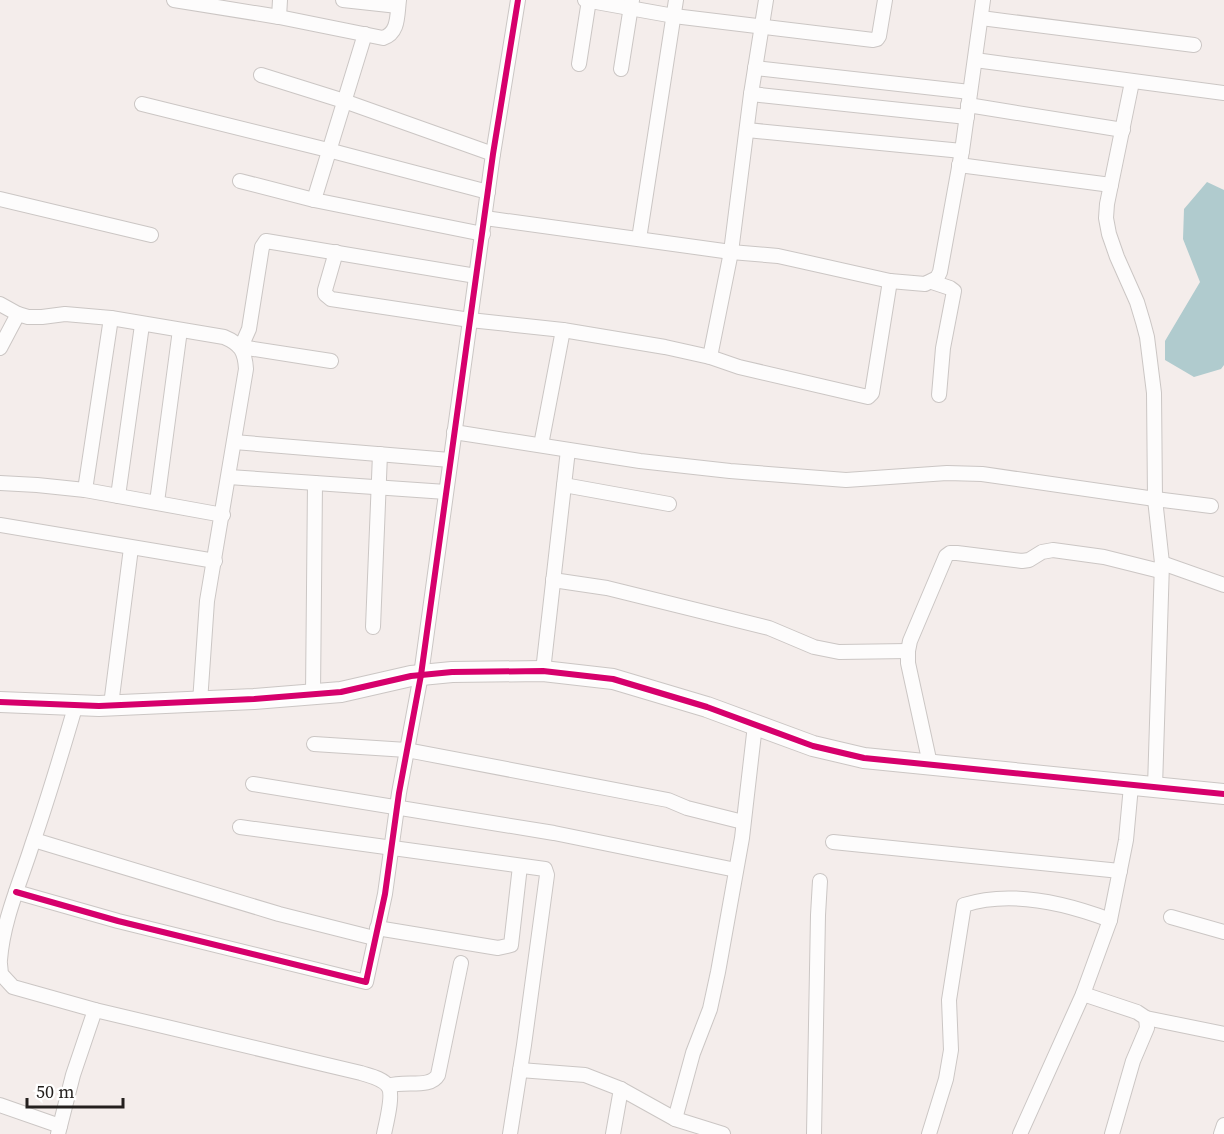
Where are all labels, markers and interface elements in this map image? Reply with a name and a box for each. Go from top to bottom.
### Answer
scale bar [27,1071,123,1109]
text: 50 m [36,1079,74,1104]

